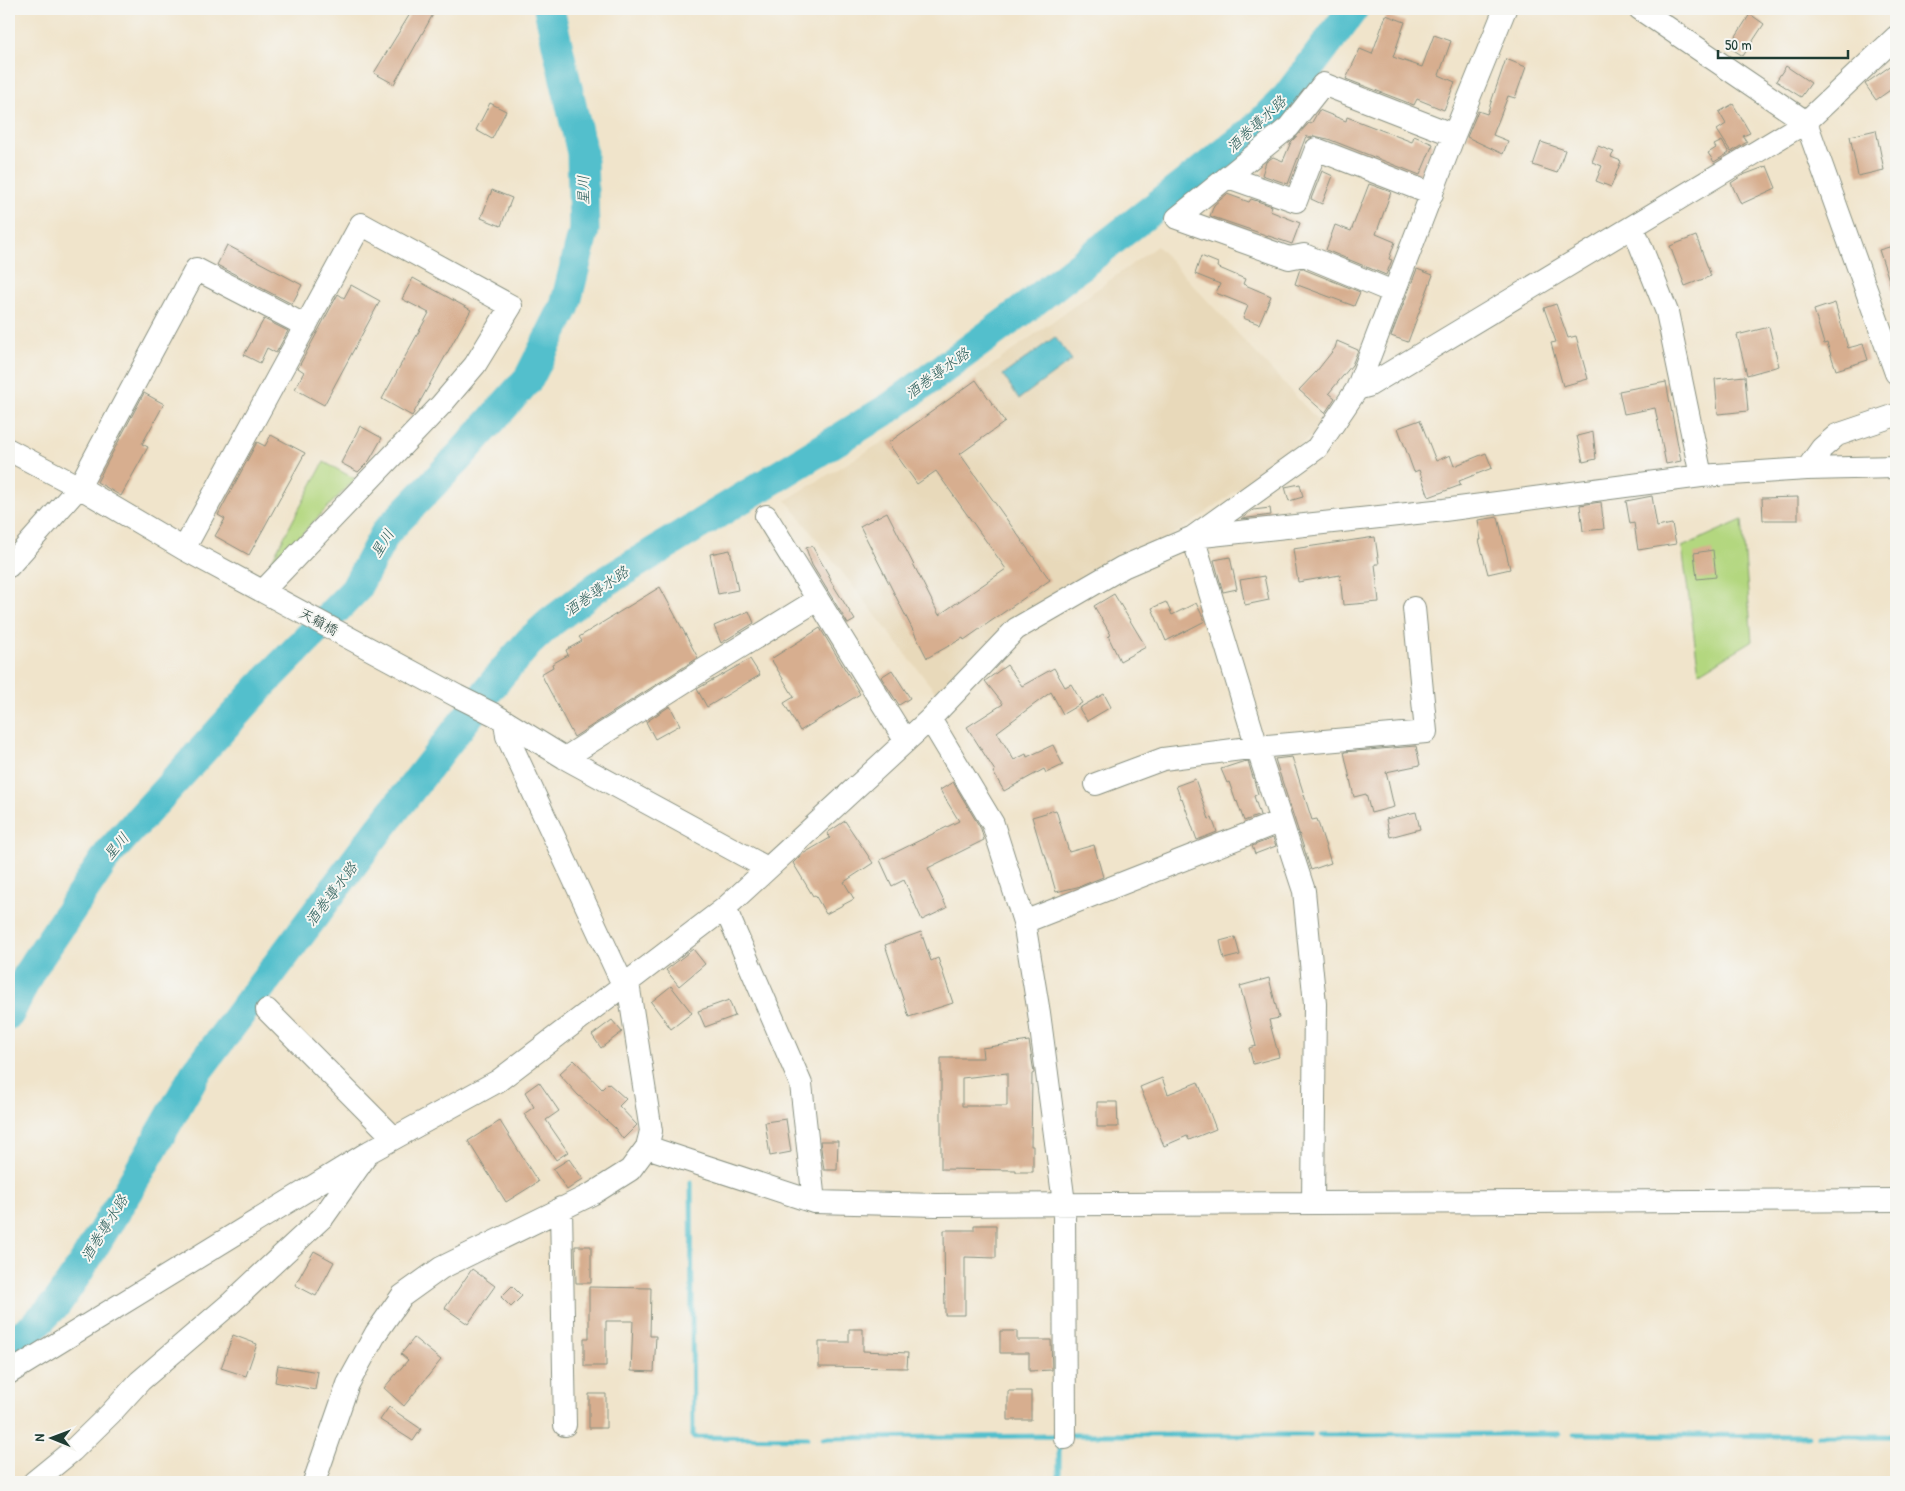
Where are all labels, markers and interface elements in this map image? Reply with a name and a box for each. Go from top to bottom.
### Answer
scale bar [1718,28,1848,60]
text: 50 m [1725,34,1752,55]
water label: 酒巻導水路 [1221,90,1291,157]
water label: 星川 [572,175,594,205]
water label: 酒巻導水路 [900,342,974,404]
water label: 星川 [365,525,399,561]
water label: 酒巻導水路 [559,560,634,621]
street label: 天籟橋 [296,603,342,639]
water label: 星川 [98,828,134,864]
water label: 酒巻導水路 [300,857,363,930]
water label: 酒巻導水路 [75,1190,133,1265]
north arrow [28,1414,78,1464]
text: N [29,1433,48,1442]

